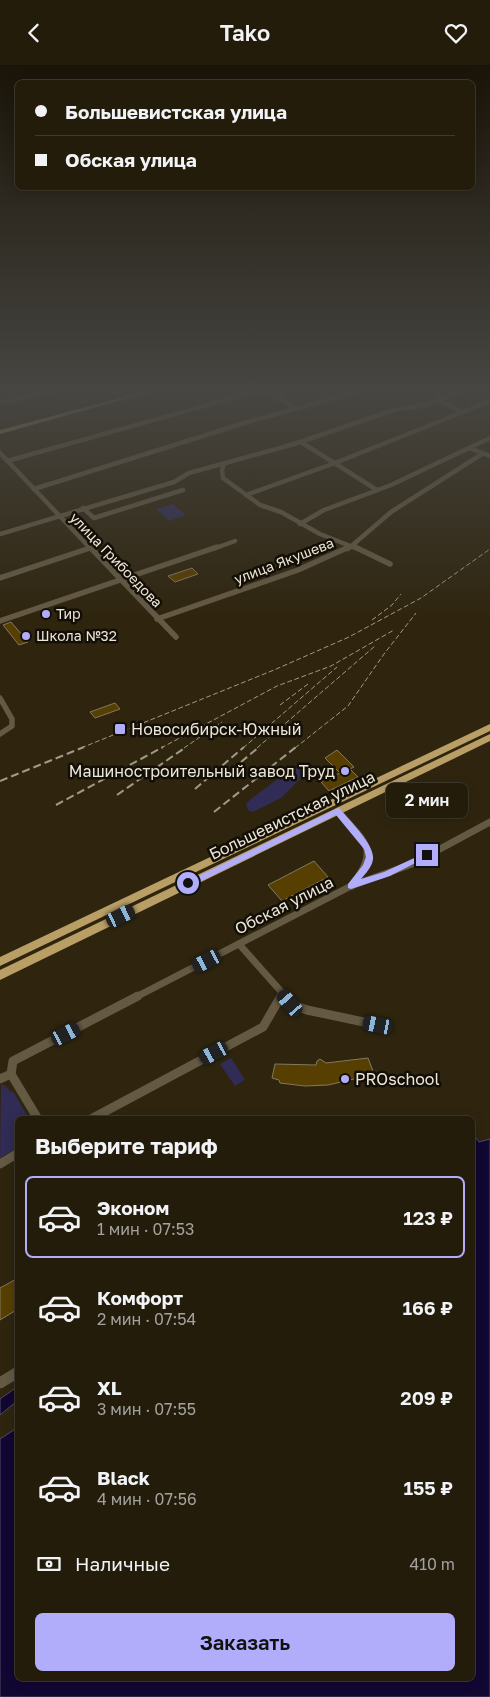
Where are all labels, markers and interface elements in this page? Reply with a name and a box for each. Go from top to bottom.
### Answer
icon: back [20,19,48,47]
text: Tako [220,19,270,46]
icon: heart [442,19,470,47]
text: Большевистская улица [65,100,287,123]
text: Обская улица [65,148,197,171]
street label: улица Грибоедова [67,509,166,611]
street label: улица Якушева [232,534,336,587]
place label: Тир [56,605,81,622]
marker: Тир [40,608,52,620]
place label: Школа №32 [36,627,117,644]
marker: Школа №32 [20,630,32,642]
place label: Новосибирск-Южный [131,719,301,739]
marker: Новосибирск-Южный [113,722,127,736]
place label: Машиностроительный завод Труд [69,761,335,781]
marker: Машиностроительный завод Труд [339,765,351,777]
street label: Большевистская улица [206,766,378,864]
callout: 2 мин [386,783,468,817]
text: 2 мин [405,790,449,810]
route end [416,844,438,866]
route start [177,872,199,894]
street label: Обская улица [231,872,337,938]
car [104,903,137,929]
car [190,948,223,974]
car [274,987,305,1019]
car [361,1015,394,1035]
car [49,1021,82,1047]
car [197,1039,230,1067]
place label: PROschool [355,1069,440,1089]
marker: PROschool [339,1073,351,1085]
text: Выберите тариф [35,1132,218,1159]
icon: car [37,1195,82,1240]
text: Эконом [97,1196,169,1219]
text: 123 ₽ [403,1206,453,1229]
text: 1 мин · 07:53 [97,1219,194,1239]
icon: car [37,1285,82,1330]
text: Комфорт [97,1286,183,1309]
text: 166 ₽ [402,1296,453,1319]
text: 2 мин · 07:54 [97,1309,196,1329]
icon: car [37,1375,82,1420]
text: XL [97,1376,122,1399]
text: 209 ₽ [400,1386,453,1409]
text: 3 мин · 07:55 [97,1399,196,1419]
icon: car [37,1465,82,1510]
text: Black [97,1466,150,1489]
text: 155 ₽ [403,1476,453,1499]
text: 4 мин · 07:56 [97,1489,197,1509]
icon: cash [35,1550,63,1578]
text: Наличные [75,1552,170,1575]
text: 410 m [409,1554,455,1574]
button: Заказать [35,1613,455,1671]

